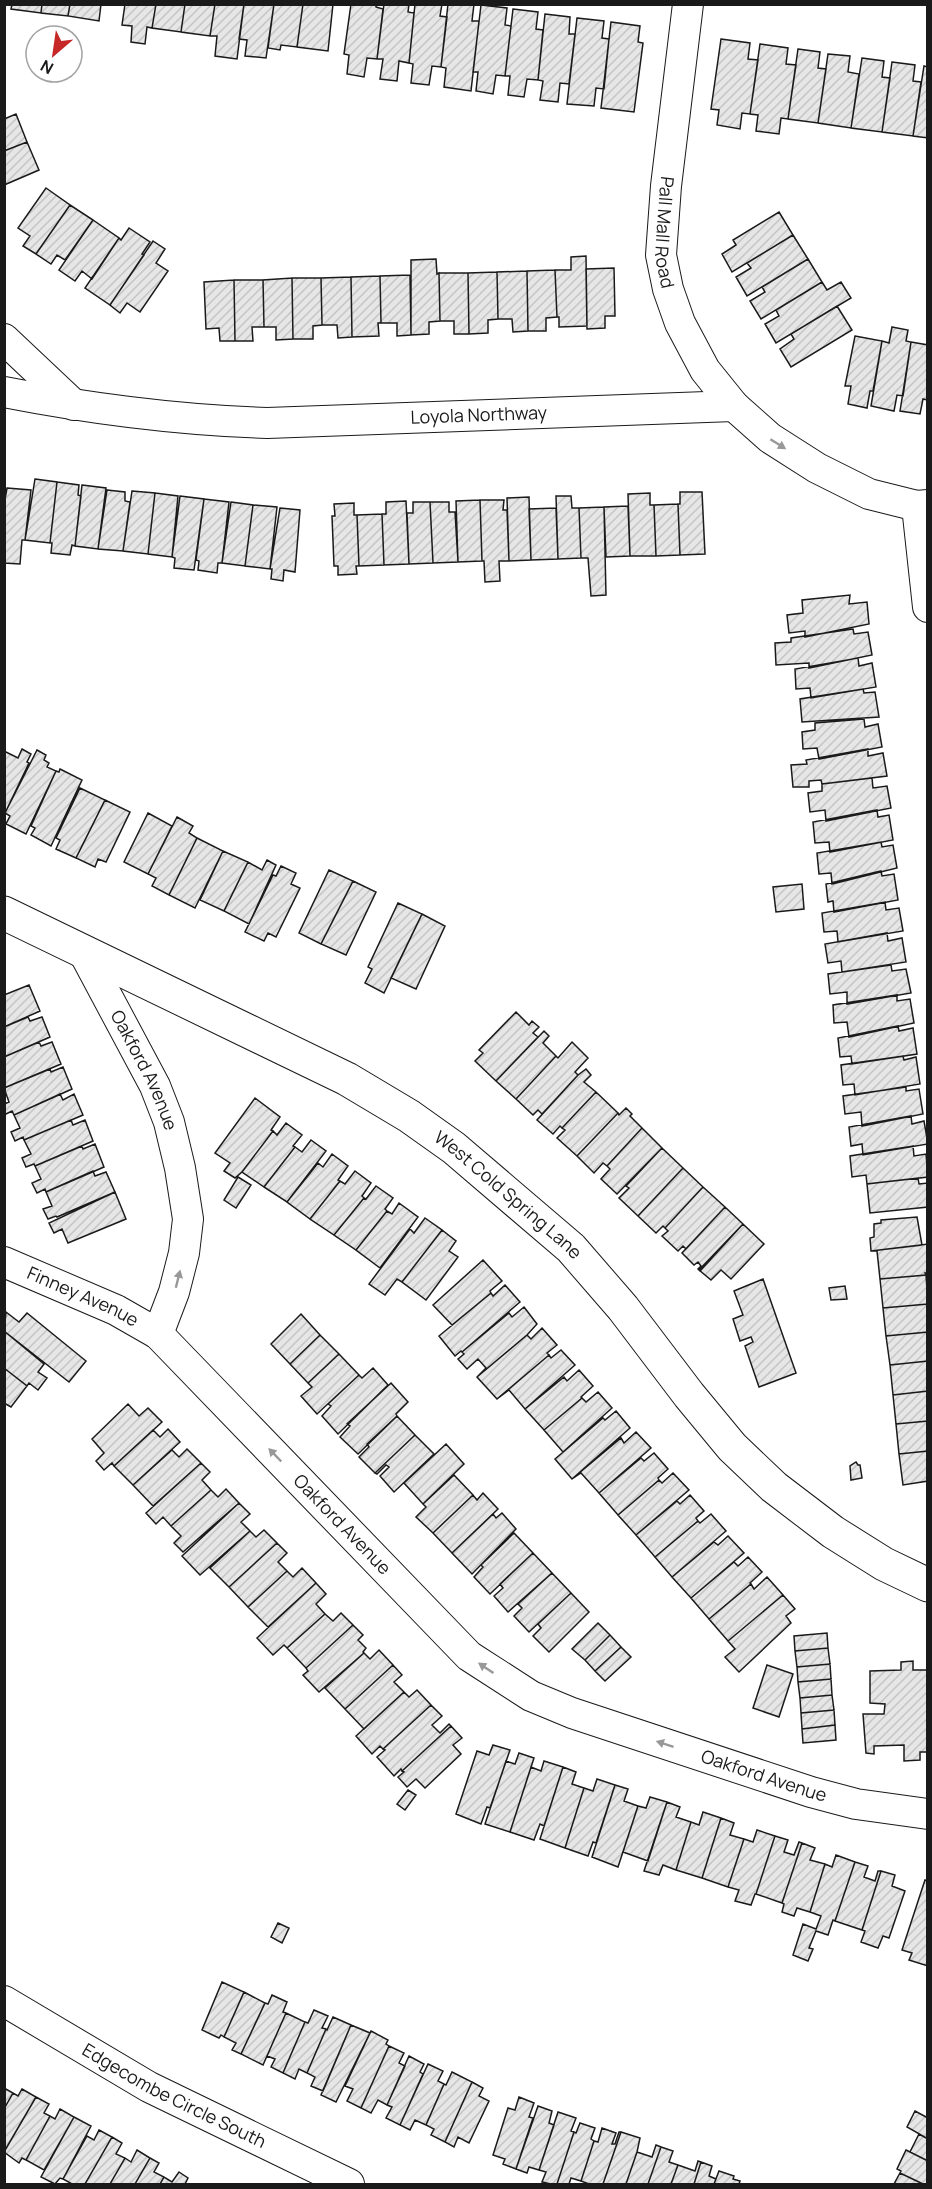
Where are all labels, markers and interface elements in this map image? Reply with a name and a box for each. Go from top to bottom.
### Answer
north arrow [24,24,84,84]
text: N [36,55,57,80]
street label: Pall Mall Road [650,175,681,290]
street label: Loyola Northway [410,400,548,429]
one-way arrow [770,438,787,449]
street label: Oakford Avenue [106,1006,184,1132]
street label: West Cold Spring Lane [430,1125,588,1263]
street label: Finney Avenue [24,1260,143,1331]
one-way arrow [173,1270,183,1288]
one-way arrow [268,1448,282,1463]
street label: Oakford Avenue [289,1468,397,1579]
one-way arrow [478,1663,494,1674]
one-way arrow [656,1739,674,1748]
street label: Oakford Avenue [698,1743,830,1807]
street label: Edgecombe Circle South [78,2037,270,2153]

